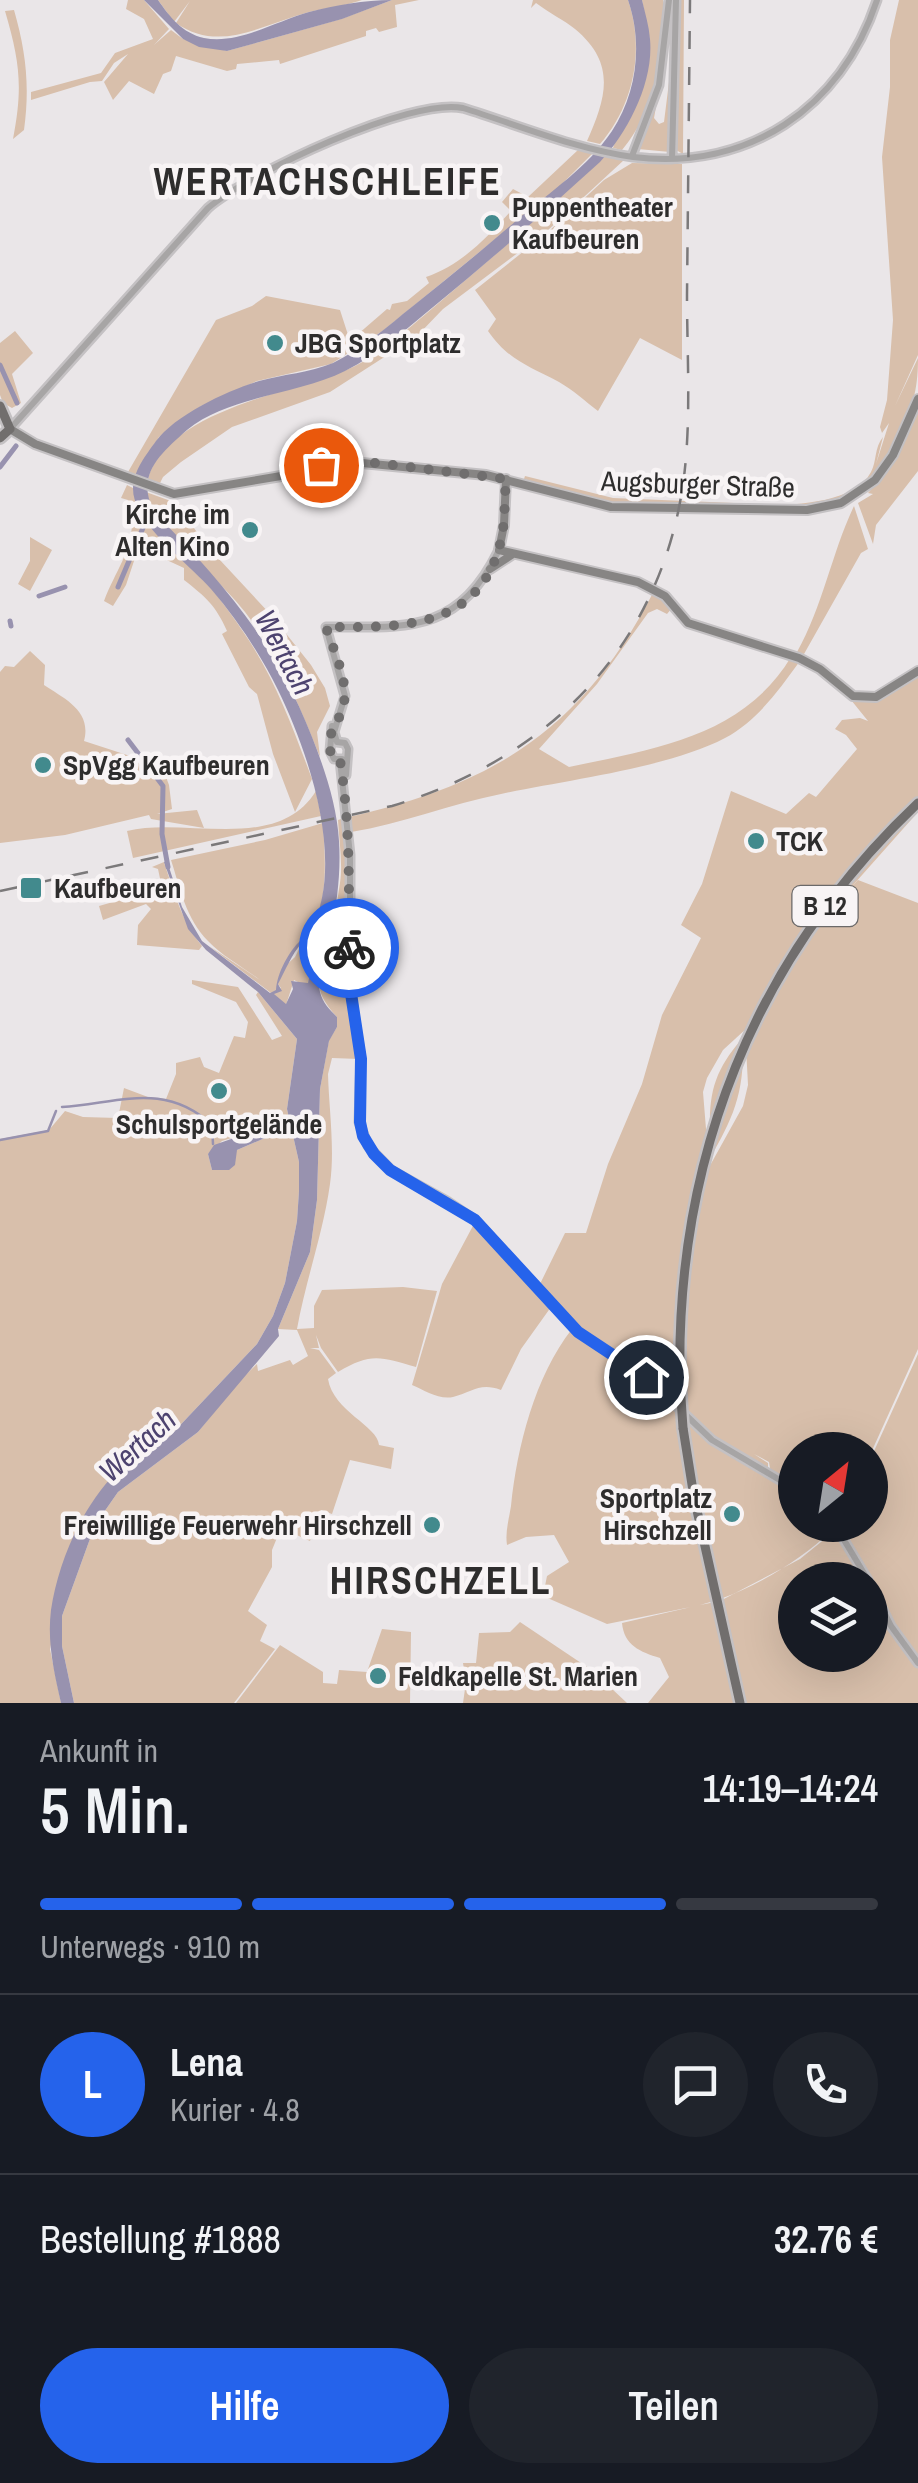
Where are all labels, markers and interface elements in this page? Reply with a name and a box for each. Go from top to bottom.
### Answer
district label: WERTACHSCHLEIFE [154,156,502,207]
place label: Puppentheater Kaufbeuren [512,188,673,258]
marker: Puppentheater Kaufbeuren [481,212,503,234]
place label: JBG Sportplatz [295,324,461,362]
marker: JBG Sportplatz [264,332,286,354]
pin [279,423,364,508]
icon: bag [294,438,349,493]
street label: Augsburger Straße [599,462,796,506]
place label: Kirche im Alten Kino [115,495,230,565]
marker: Kirche im Alten Kino [239,519,261,541]
water label: Wertach [246,602,324,702]
place label: SpVgg Kaufbeuren [63,746,270,784]
marker: SpVgg Kaufbeuren [32,754,54,776]
place label: TCK [776,822,824,860]
marker: TCK [745,830,767,852]
place label: Kaufbeuren [54,869,182,907]
marker: Kaufbeuren [18,875,44,901]
road number: B 12 [792,886,858,926]
courier [299,898,399,998]
icon: bike [322,921,377,976]
marker: Schulsportgelände [208,1080,230,1102]
place label: Schulsportgelände [116,1105,322,1143]
pin [604,1335,689,1420]
icon: home [619,1350,674,1405]
water label: Wertach [90,1400,184,1490]
north arrow [778,1432,888,1542]
map controls [778,1432,888,1672]
place label: Sportplatz Hirschzell [600,1479,712,1549]
marker: Sportplatz Hirschzell [721,1503,743,1525]
place label: Freiwillige Feuerwehr Hirschzell [63,1506,412,1544]
marker: Freiwillige Feuerwehr Hirschzell [421,1514,443,1536]
district label: HIRSCHZELL [330,1555,552,1606]
button: layers [778,1562,888,1672]
place label: Feldkapelle St. Marien [398,1657,638,1695]
marker: Feldkapelle St. Marien [367,1665,389,1687]
text: Ankunft in [40,1729,158,1772]
text: 14:19–14:24 [702,1763,878,1814]
text: 5 Min. [40,1766,190,1853]
text: Unterwegs · 910 m [40,1925,260,1968]
button: chat [643,2032,748,2137]
button: phone [773,2032,878,2137]
text: Lena [170,2037,243,2088]
text: L [83,2059,102,2110]
text: Kurier · 4.8 [170,2088,300,2131]
text: Bestellung #1888 [40,2214,281,2265]
text: 32.76 € [774,2214,878,2265]
button: Hilfe [40,2348,449,2463]
button: Teilen [469,2348,878,2463]

